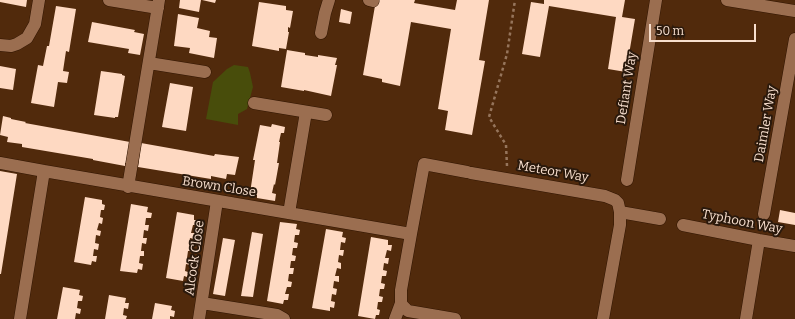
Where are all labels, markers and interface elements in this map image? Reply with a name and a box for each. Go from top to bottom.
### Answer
scale bar [651,16,758,42]
text: 50 m [656,24,684,38]
street label: Defiant Way [614,51,640,125]
street label: Daimler Way [752,85,780,163]
street label: Meteor Way [516,158,590,186]
street label: Brown Close [181,173,257,201]
street label: Typhoon Way [700,207,784,237]
street label: Alcock Close [182,219,208,297]

